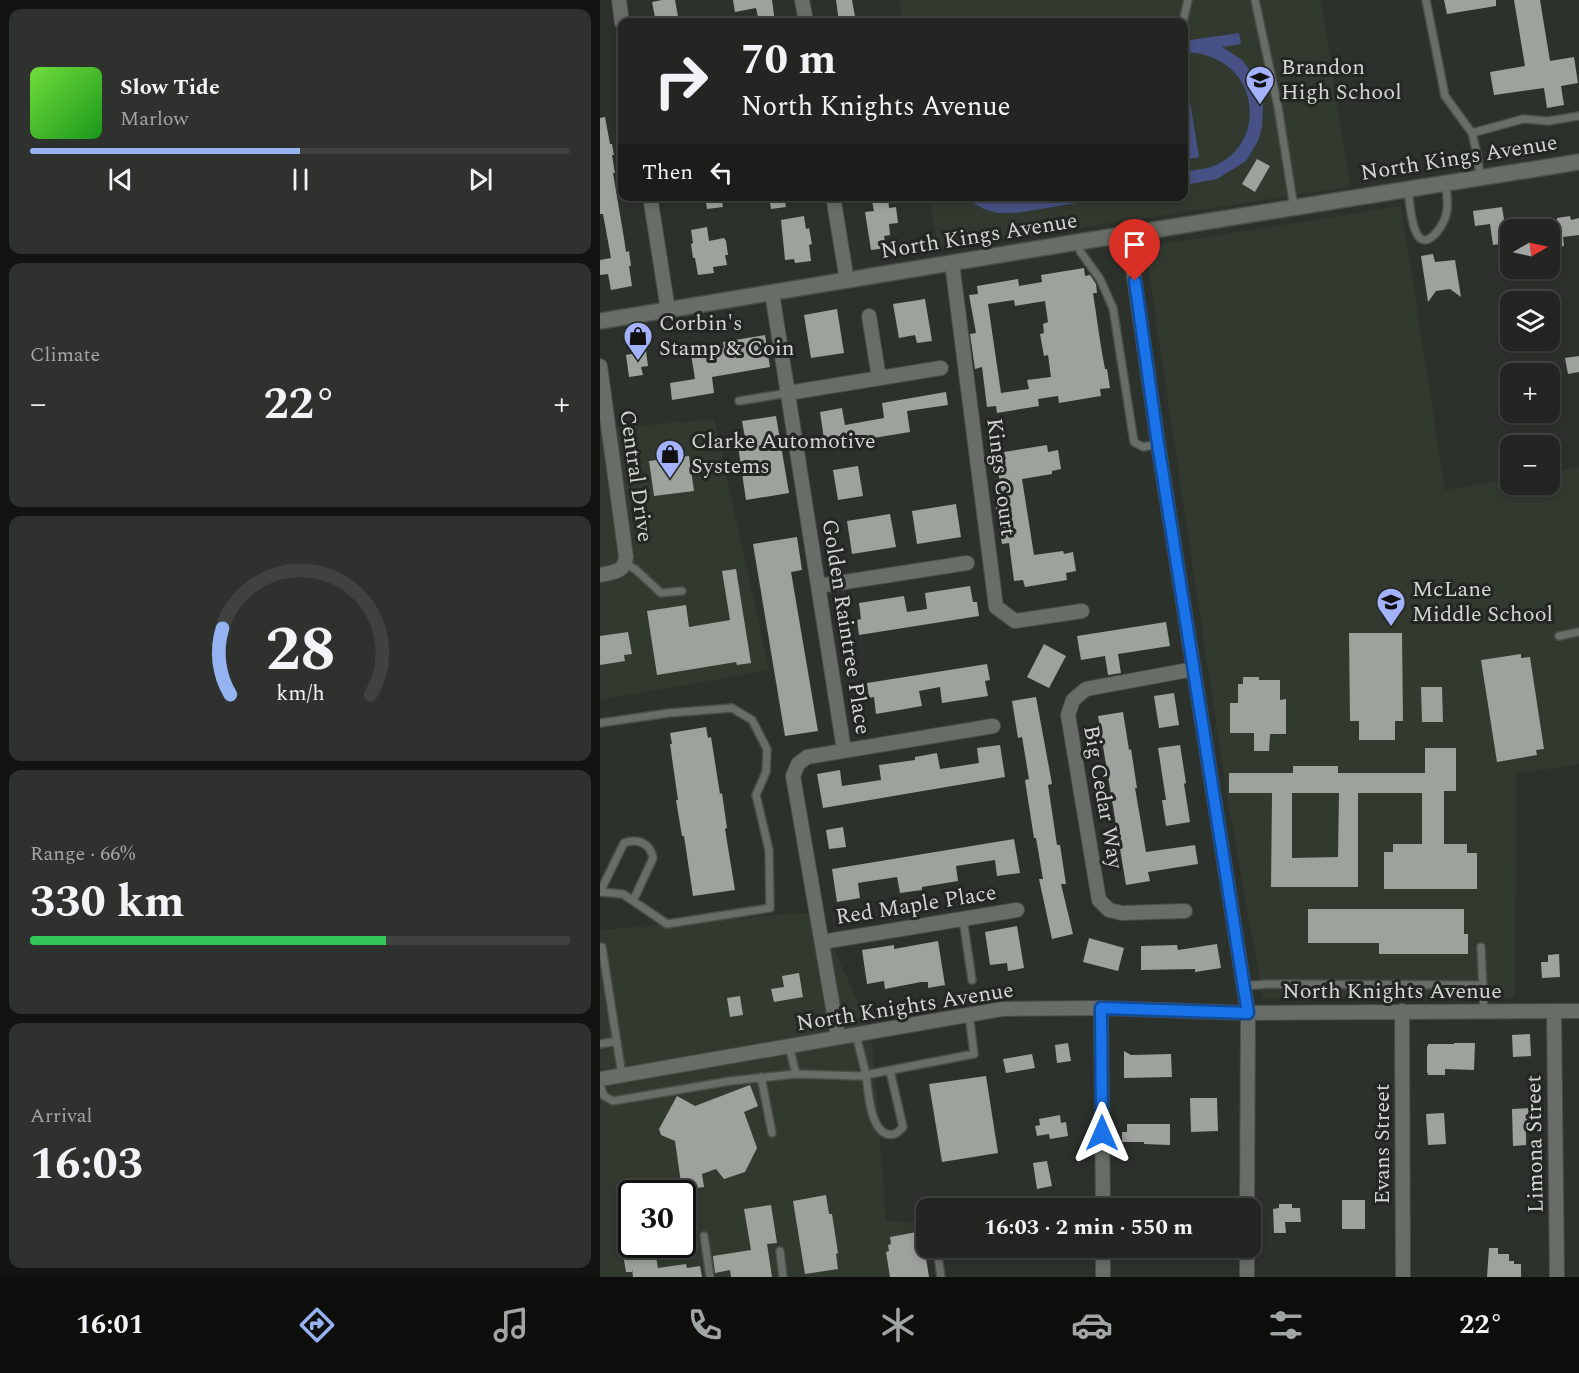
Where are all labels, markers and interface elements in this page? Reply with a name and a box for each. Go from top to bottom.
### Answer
text: 70 m [741,29,836,92]
icon: right [642,42,720,120]
place label: Brandon High School [1281,51,1402,109]
school or university icon: Brandon High School [1244,64,1276,106]
text: Slow Tide [120,71,220,104]
text: North Knights Avenue [741,86,1011,128]
text: Marlow [120,104,189,134]
street label: North Kings Avenue [1358,126,1560,190]
text: Then [642,156,693,189]
icon: left [705,156,738,189]
icon: previous [104,163,137,196]
icon: pause [284,163,317,196]
icon: next [464,163,497,196]
street label: North Kings Avenue [878,204,1080,268]
pin [1109,219,1160,281]
north arrow [1500,219,1560,279]
map controls [1500,219,1560,495]
icon: arrive [1118,228,1151,261]
button: layers [1500,291,1560,351]
place label: Corbin's Stamp & Coin [659,307,795,365]
shop icon: Corbin's Stamp & Coin [622,320,654,362]
text: Climate [30,340,100,370]
button: + [1500,363,1560,423]
text: 22° [264,370,337,439]
text: − [30,379,47,429]
text: + [554,379,570,429]
street label: Central Drive [610,408,662,544]
street label: Kings Court [977,416,1025,538]
place label: Clarke Automotive Systems [691,425,876,483]
button: − [1500,435,1560,495]
shop icon: Clarke Automotive Systems [654,438,686,480]
street label: Golden Raintree Place [813,517,879,737]
place label: McLane Middle School [1412,573,1553,631]
school or university icon: McLane Middle School [1375,586,1407,628]
text: 28 [265,604,335,699]
text: km/h [276,678,324,711]
street label: Big Cedar Way [1074,723,1132,873]
text: Range · 66% [30,839,135,869]
text: 330 km [30,868,185,937]
street label: Red Maple Place [833,876,999,934]
street label: North Knights Avenue [794,974,1016,1040]
street label: North Knights Avenue [1282,975,1502,1008]
street label: Limona Street [1517,1074,1553,1213]
street label: Evans Street [1366,1083,1399,1205]
text: Arrival [30,1101,92,1131]
position arrow [1070,1101,1134,1165]
text: 16:03 [30,1130,143,1199]
speed limit sign: 30 [618,1180,696,1258]
text: 16:03 · 2 min · 550 m [984,1211,1193,1244]
text: 16:01 [76,1304,144,1346]
icon: directions [296,1304,338,1346]
icon: music [490,1304,532,1346]
icon: phone [684,1304,726,1346]
icon: climate [877,1304,919,1346]
icon: car [1071,1304,1113,1346]
icon: filters [1265,1304,1307,1346]
text: 22° [1459,1304,1503,1346]

